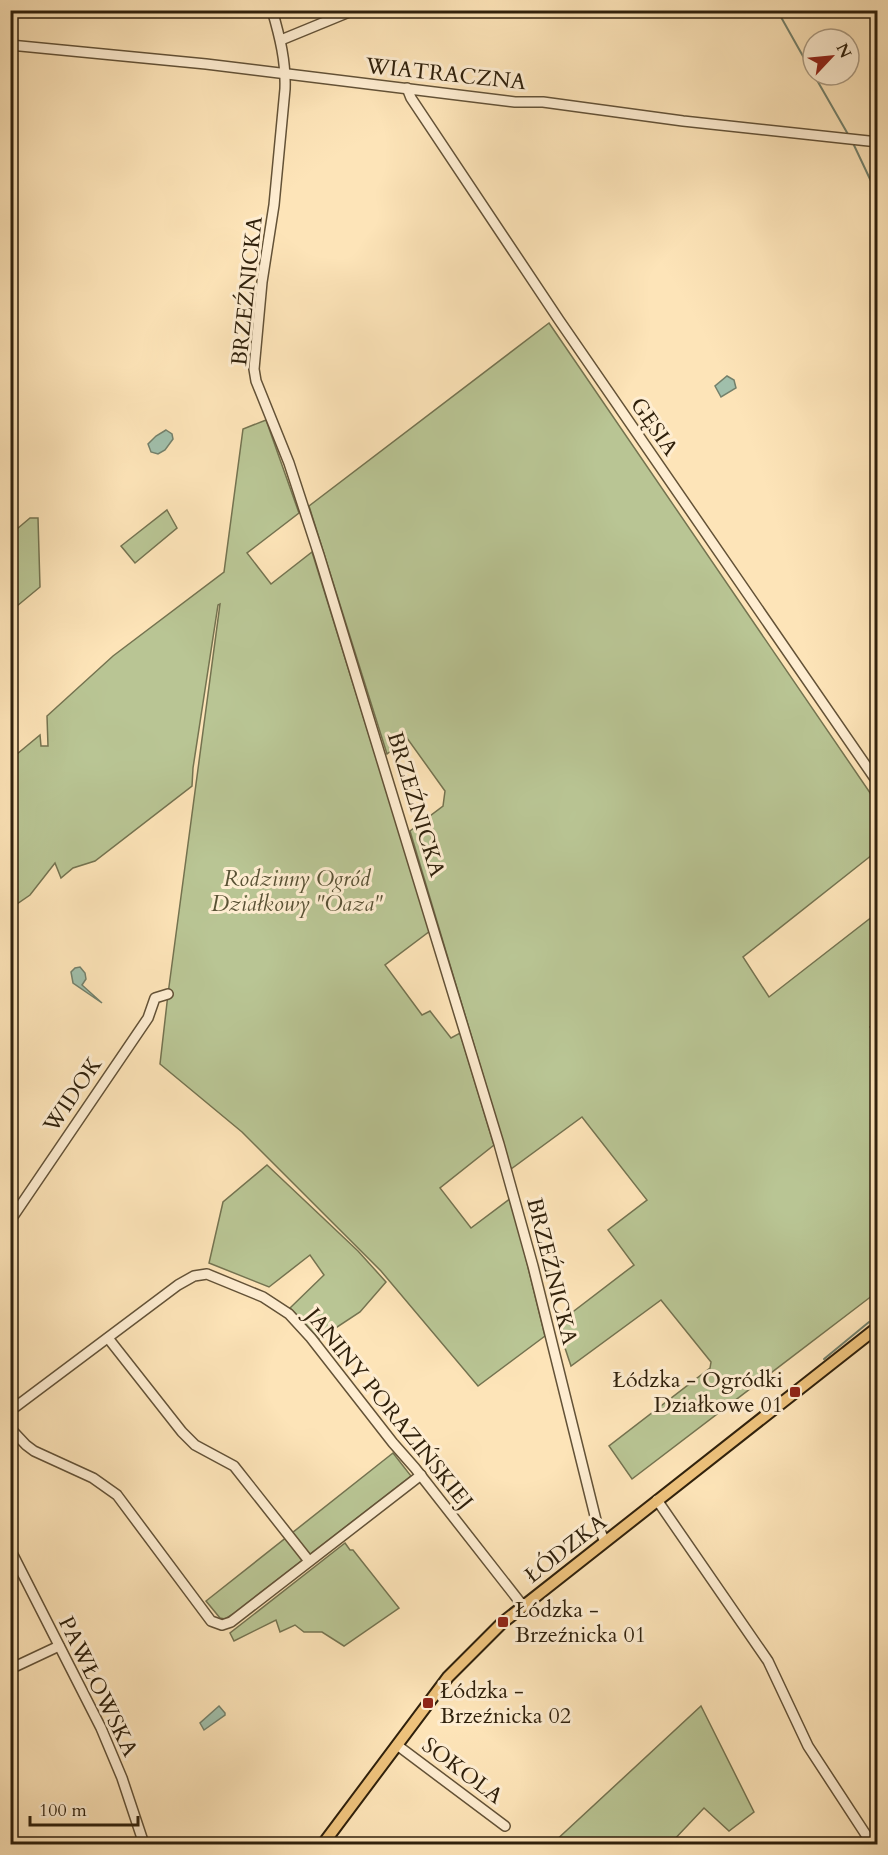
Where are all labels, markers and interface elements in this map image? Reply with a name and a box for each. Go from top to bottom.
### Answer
north arrow [801,27,861,87]
text: N [831,40,857,62]
street label: WIATRACZNA [363,51,528,97]
street label: BRZEŹNICKA [224,214,270,367]
street label: GĘSIA [623,391,685,462]
street label: BRZEŹNICKA [380,728,452,881]
park label: Rodzinny Ogród Działkowy "Oaza" [211,864,383,919]
street label: WIDOK [36,1050,109,1139]
street label: BRZEŹNICKA [519,1195,585,1348]
street label: JANINY PORAZIŃSKIEJ [297,1299,480,1516]
place label: Łódzka - Ogródki Działkowe 01 [612,1365,783,1420]
marker: Łódzka - Ogródki Działkowe 01 [788,1385,802,1399]
street label: ŁÓDZKA [519,1507,613,1590]
place label: Łódzka - Brzeźnicka 01 [515,1595,646,1650]
street label: PAWŁOWSKA [51,1611,145,1762]
marker: Łódzka - Brzeźnicka 01 [496,1615,510,1629]
place label: Łódzka - Brzeźnicka 02 [440,1676,571,1731]
marker: Łódzka - Brzeźnicka 02 [421,1696,435,1710]
street label: SOKOLA [416,1730,509,1811]
scale bar [30,1789,138,1827]
text: 100 m [39,1798,87,1823]

